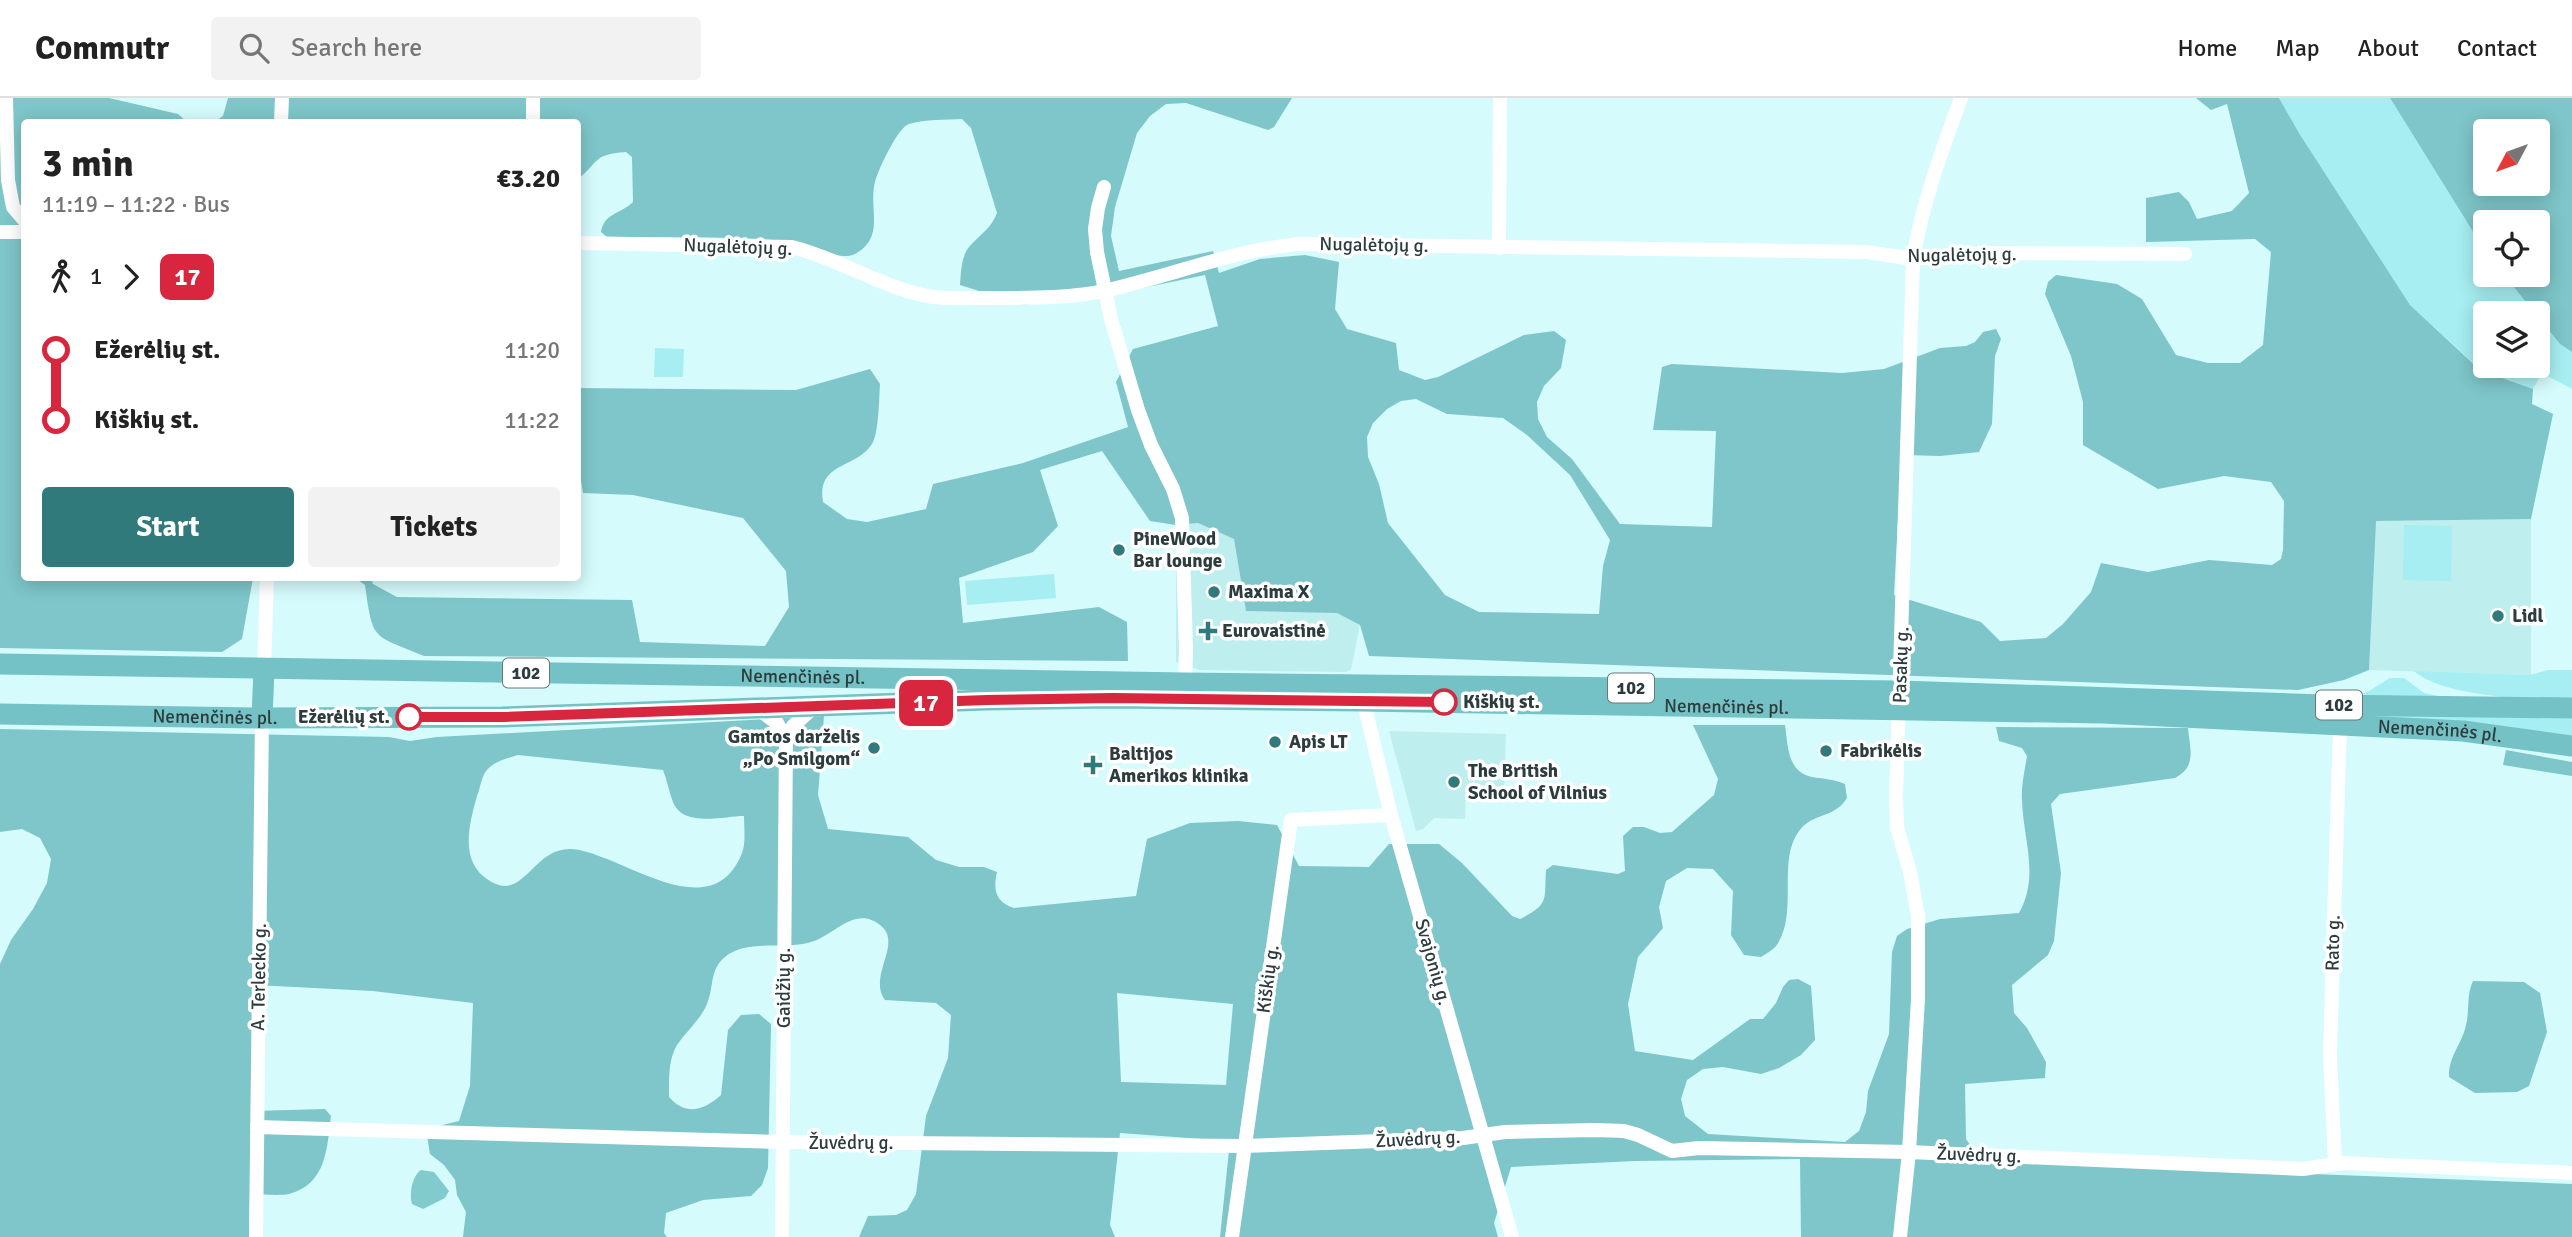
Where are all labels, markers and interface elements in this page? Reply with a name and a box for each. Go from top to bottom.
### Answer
search box [211,17,701,80]
text: Commutr [35,28,169,69]
icon: search [235,29,273,67]
text: Search here [291,32,422,64]
text: Home [2177,33,2237,63]
text: Map [2275,33,2320,63]
text: About [2358,33,2419,63]
text: Contact [2457,33,2537,63]
north arrow [2473,119,2550,196]
map controls [2473,119,2550,378]
text: 3 min [42,140,134,187]
text: €3.20 [496,163,560,195]
text: 11:19 – 11:22 · Bus [42,190,230,219]
button: locate [2473,210,2550,287]
street label: Nugalėtojų g. [1319,232,1429,258]
street label: Nugalėtojų g. [683,233,793,261]
street label: Nugalėtojų g. [1907,242,2017,268]
icon: walk [42,258,80,296]
icon: forward [112,258,150,296]
text: 1 [90,262,102,291]
text: 17 [174,262,200,292]
button: layers [2473,301,2550,378]
text: Ežerėlių st. [94,334,220,366]
text: 11:20 [504,336,560,365]
text: Kiškių st. [94,404,199,436]
text: 11:22 [504,406,560,435]
button: Start [42,487,294,567]
button: Tickets [308,487,560,567]
place label: PineWood Bar lounge [1133,527,1222,573]
marker: PineWood Bar lounge [1111,542,1127,558]
place label: Maxima X [1228,580,1310,604]
marker: Maxima X [1206,584,1222,600]
place label: Lidl [2512,604,2544,628]
marker: Lidl [2490,608,2506,624]
place label: Eurovaistinė [1222,619,1326,643]
marker: Eurovaistinė [1200,623,1216,639]
street label: Pasakų g. [1888,626,1914,704]
road number: 102 [503,658,549,688]
street label: Nemenčinės pl. [740,664,866,690]
road number: 102 [1608,674,1654,702]
line badge: 17 [894,680,958,726]
text: 17 [913,688,939,718]
marker: Kiškių st. [1431,689,1457,715]
place label: Kiškių st. [1463,690,1540,714]
road number: 102 [2316,690,2362,720]
street label: Nemenčinės pl. [1664,694,1789,720]
street label: Nemenčinės pl. [152,704,277,730]
marker: Ežerėlių st. [396,704,422,730]
place label: Ežerėlių st. [298,705,390,729]
street label: Nemenčinės pl. [2377,715,2504,748]
place label: Gamtos darželis „Po Smilgom“ [728,725,860,771]
place label: Apis LT [1289,730,1348,754]
marker: Apis LT [1267,734,1283,750]
place label: Fabrikėlis [1840,739,1922,763]
marker: Gamtos darželis „Po Smilgom“ [866,740,882,756]
place label: Baltijos Amerikos klinika [1109,742,1249,788]
marker: Fabrikėlis [1818,743,1834,759]
marker: Baltijos Amerikos klinika [1083,755,1103,775]
place label: The British School of Vilnius [1468,759,1607,805]
marker: The British School of Vilnius [1446,774,1462,790]
street label: Rato g. [2321,915,2345,971]
street label: Svajonių g. [1409,916,1457,1008]
street label: A. Terlecko g. [246,923,272,1031]
street label: Kiškių g. [1251,943,1285,1015]
street label: Gaidžių g. [772,948,796,1028]
street label: Žuvėdrų g. [1375,1125,1461,1153]
street label: Žuvėdrų g. [808,1131,894,1155]
street label: Žuvėdrų g. [1936,1142,2022,1168]

